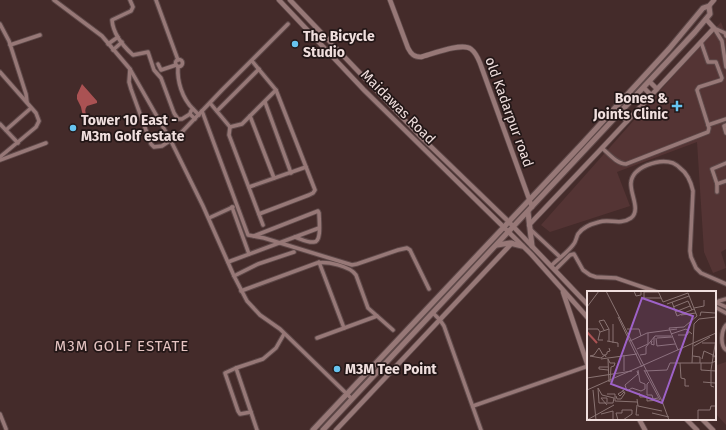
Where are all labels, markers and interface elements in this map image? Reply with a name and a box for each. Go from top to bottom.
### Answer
place label: The Bicycle Studio [303,28,375,61]
marker: The Bicycle Studio [290,39,300,49]
street label: old Kadarpur road [481,55,537,169]
street label: Maidawas Road [357,66,439,148]
place label: Bones & Joints Clinic [592,90,668,123]
marker: Bones & Joints Clinic [671,100,683,112]
place label: Tower 10 East - M3m Golf estate [81,112,185,145]
marker: Tower 10 East - M3m Golf estate [68,123,78,133]
inset map [587,291,716,420]
district label: M3M GOLF ESTATE [55,337,189,355]
place label: M3M Tee Point [345,361,437,378]
marker: M3M Tee Point [332,364,342,374]

